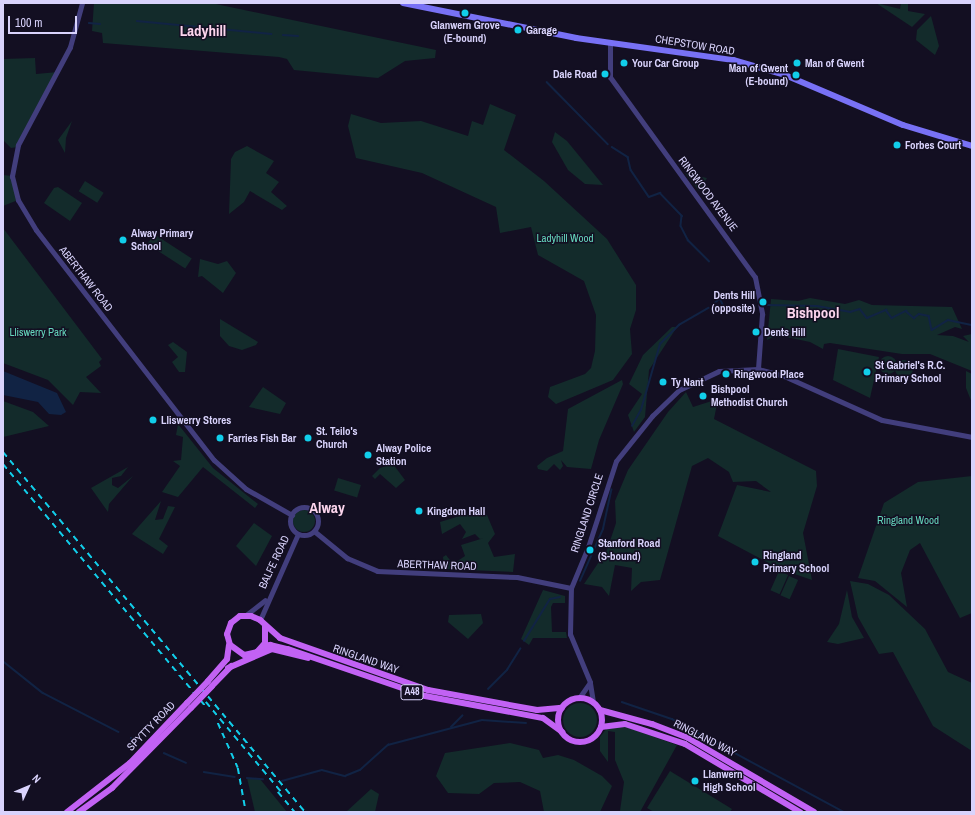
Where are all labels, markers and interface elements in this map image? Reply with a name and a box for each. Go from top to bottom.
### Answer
scale bar [10,8,79,34]
marker: Glanwern Grove (E-bound) [460,8,470,18]
text: 100 m [15,15,42,31]
place label: Glanwern Grove (E-bound) [430,19,500,45]
district label: Ladyhill [180,22,226,40]
place label: Garage [526,23,557,37]
marker: Garage [513,25,523,35]
street label: CHEPSTOW ROAD [654,32,736,58]
place label: Your Car Group [632,56,699,70]
place label: Man of Gwent [805,56,864,70]
marker: Your Car Group [619,58,629,68]
marker: Man of Gwent [792,58,802,68]
place label: Man of Gwent (E-bound) [729,62,788,88]
place label: Dale Road [553,67,597,81]
marker: Dale Road [600,69,610,79]
marker: Man of Gwent (E-bound) [791,70,801,80]
place label: Forbes Court [905,138,961,152]
marker: Forbes Court [892,140,902,150]
street label: RINGWOOD AVENUE [675,154,741,234]
place label: Alway Primary School [131,227,193,253]
park label: Ladyhill Wood [536,231,594,245]
marker: Alway Primary School [118,235,128,245]
street label: ABERTHAW ROAD [56,244,116,314]
place label: Dents Hill (opposite) [711,289,755,315]
marker: Dents Hill (opposite) [758,297,768,307]
district label: Bishpool [787,304,839,322]
park label: Lliswerry Park [9,325,67,339]
place label: Dents Hill [764,325,806,339]
marker: Dents Hill [751,327,761,337]
place label: St Gabriel's R.C. Primary School [875,359,945,385]
place label: Ringwood Place [734,367,804,381]
marker: St Gabriel's R.C. Primary School [862,367,872,377]
marker: Ringwood Place [721,369,731,379]
place label: Ty Nant [671,375,703,389]
marker: Ty Nant [658,377,668,387]
place label: Bishpool Methodist Church [711,383,788,409]
marker: Bishpool Methodist Church [698,391,708,401]
place label: Lliswerry Stores [161,413,231,427]
marker: Lliswerry Stores [148,415,158,425]
place label: St. Teilo's Church [316,425,358,451]
place label: Farries Fish Bar [228,431,296,445]
marker: Farries Fish Bar [215,433,225,443]
marker: St. Teilo's Church [303,433,313,443]
place label: Alway Police Station [376,442,431,468]
marker: Alway Police Station [363,450,373,460]
street label: RINGLAND CIRCLE [568,472,606,554]
district label: Alway [309,499,345,517]
place label: Kingdom Hall [427,504,485,518]
marker: Kingdom Hall [414,506,424,516]
park label: Ringland Wood [877,513,939,527]
street label: BALFE ROAD [256,533,292,591]
place label: Stanford Road (S-bound) [598,537,660,563]
marker: Stanford Road (S-bound) [585,545,595,555]
place label: Ringland Primary School [763,549,829,575]
street label: ABERTHAW ROAD [397,557,477,573]
marker: Ringland Primary School [750,557,760,567]
street label: RINGLAND WAY [331,642,401,676]
road number: A48 [400,684,424,700]
street label: SPYTTY ROAD [124,699,178,753]
street label: RINGLAND WAY [671,717,739,759]
north arrow [8,767,48,807]
place label: Llanwern High School [703,768,756,794]
text: N [29,771,44,786]
marker: Llanwern High School [690,776,700,786]

